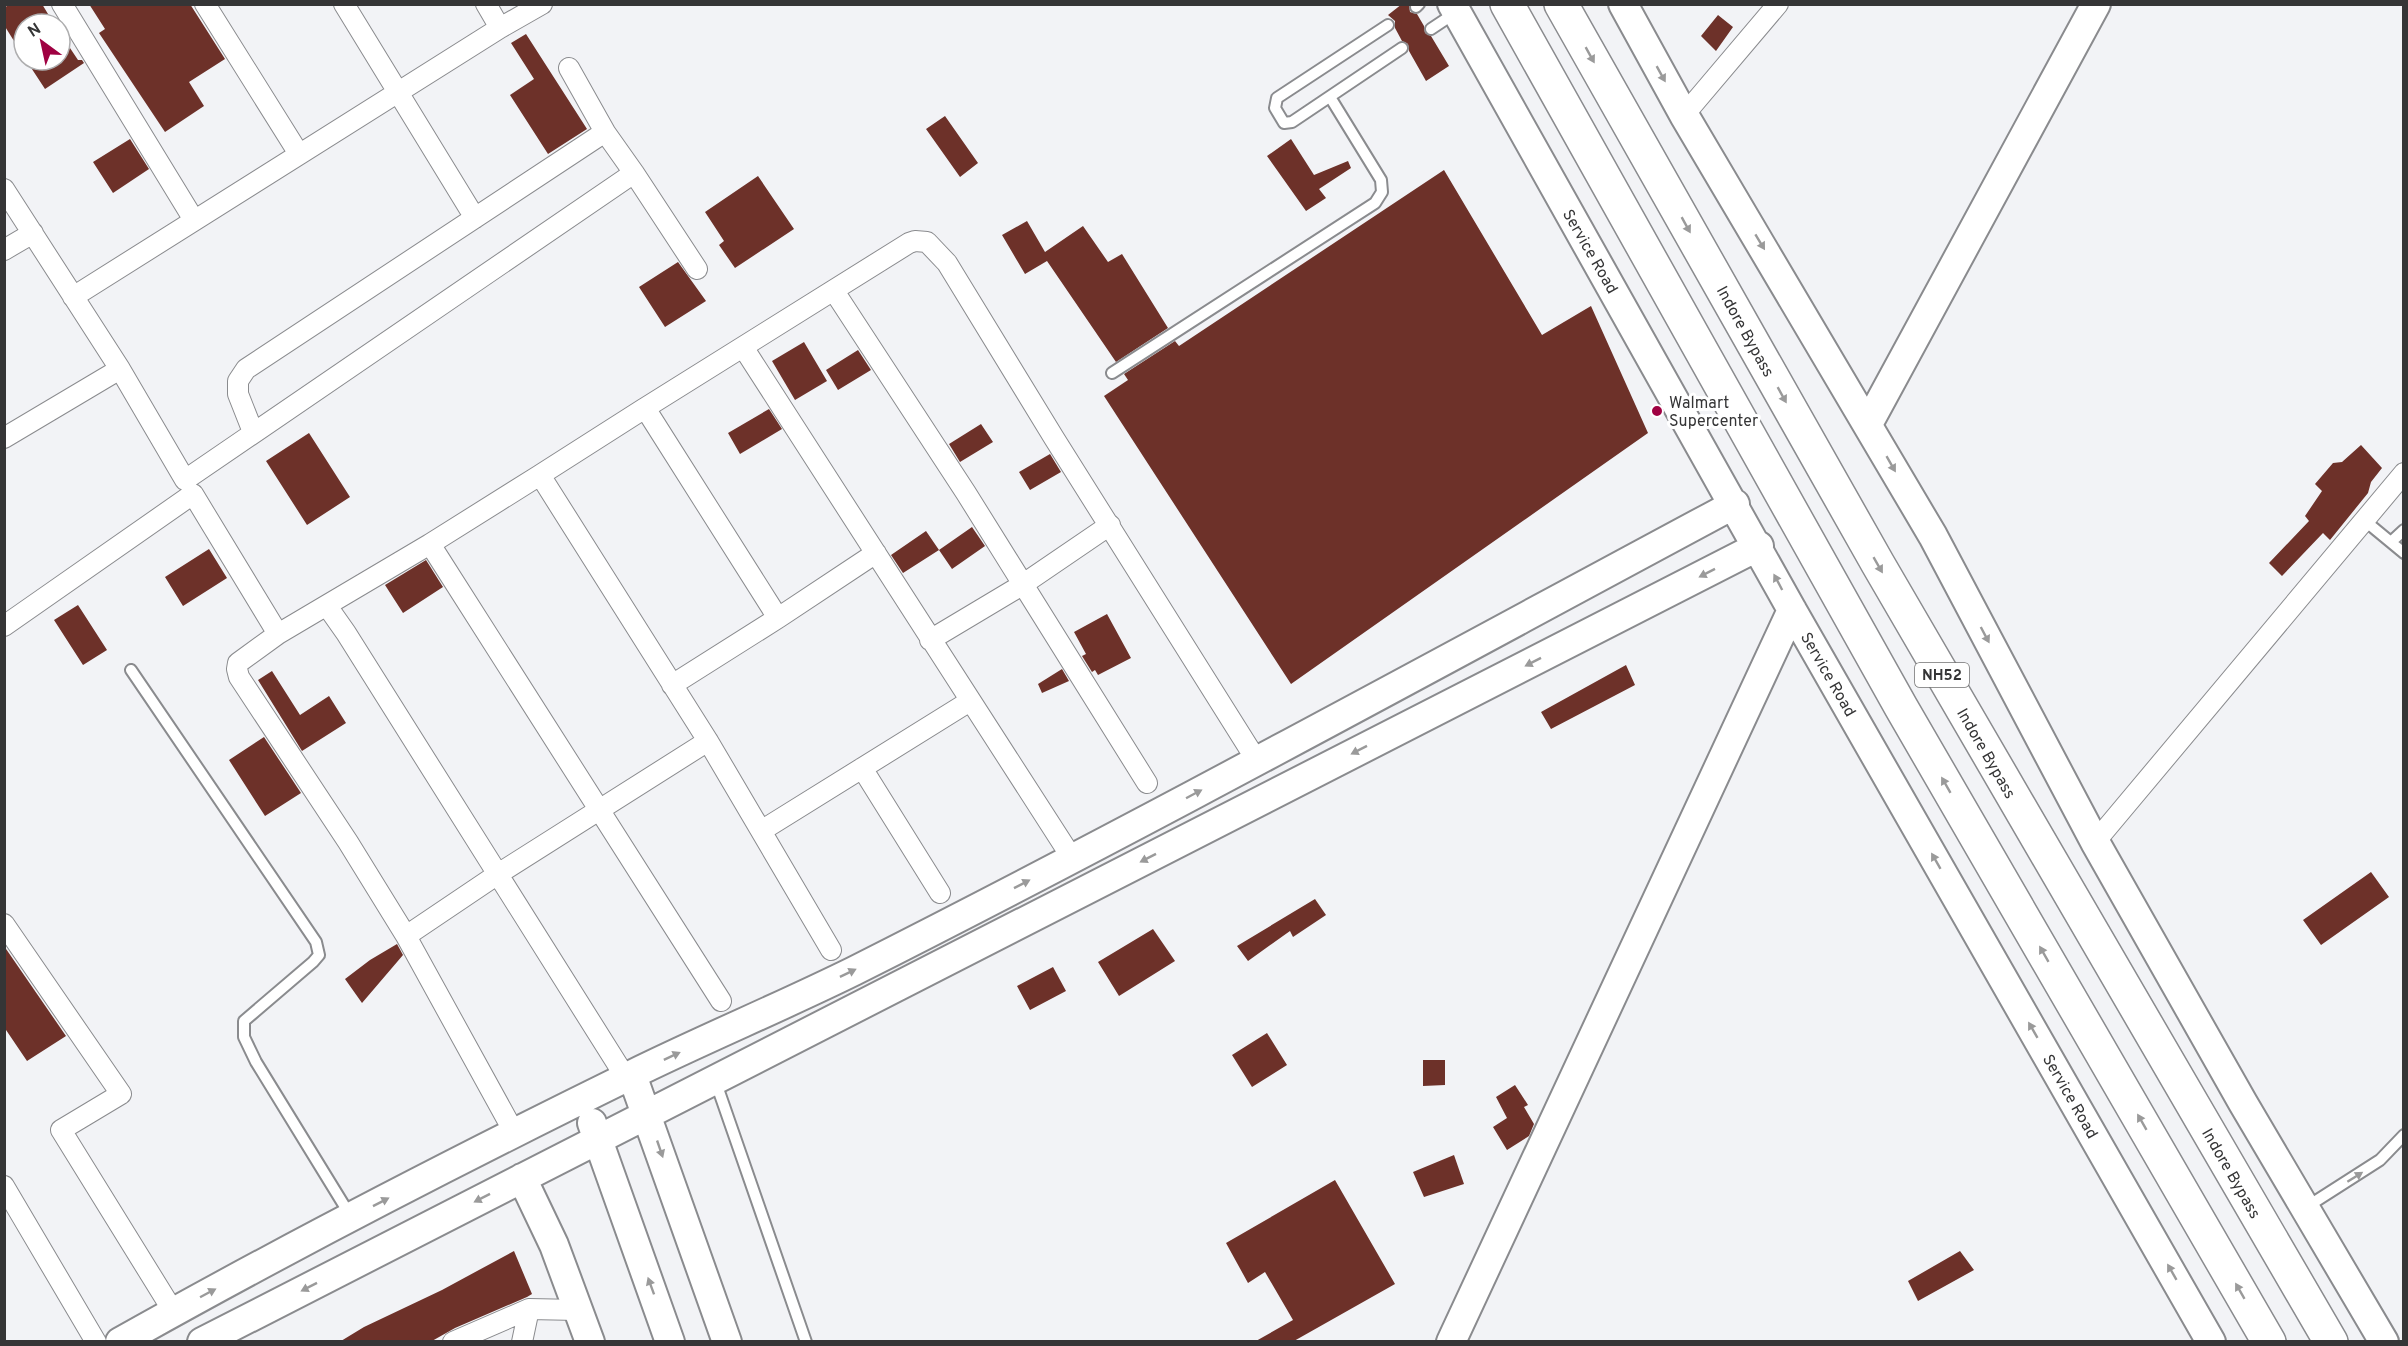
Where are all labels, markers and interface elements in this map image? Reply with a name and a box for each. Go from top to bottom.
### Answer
north arrow [12,12,72,72]
text: N [25,20,45,43]
one-way arrow [1585,47,1595,64]
one-way arrow [1656,66,1667,82]
street label: Service Road [1557,206,1621,298]
one-way arrow [1681,217,1691,234]
one-way arrow [1755,234,1765,251]
street label: Indore Bypass [1711,283,1778,381]
one-way arrow [1777,387,1787,404]
place label: Walmart Supercenter [1669,394,1758,432]
marker: Walmart Supercenter [1650,404,1664,418]
one-way arrow [1886,456,1897,472]
one-way arrow [1873,556,1883,573]
one-way arrow [1698,568,1715,578]
one-way arrow [1773,573,1783,590]
one-way arrow [1980,627,1990,644]
street label: Service Road [1795,629,1859,721]
one-way arrow [1524,656,1542,666]
road number: NH52 [1915,663,1969,687]
street label: Indore Bypass [1951,705,2019,803]
one-way arrow [1351,746,1368,755]
one-way arrow [1941,776,1951,793]
one-way arrow [1186,789,1203,799]
one-way arrow [1931,852,1941,869]
one-way arrow [1140,853,1157,863]
one-way arrow [1013,879,1030,889]
one-way arrow [2039,945,2049,962]
one-way arrow [840,969,857,978]
one-way arrow [2028,1021,2038,1038]
street label: Service Road [2037,1051,2101,1143]
one-way arrow [663,1052,680,1061]
one-way arrow [2137,1113,2147,1130]
street label: Indore Bypass [2196,1125,2264,1223]
one-way arrow [655,1140,665,1158]
one-way arrow [2347,1172,2363,1183]
one-way arrow [474,1193,491,1203]
one-way arrow [372,1198,389,1207]
one-way arrow [2167,1264,2177,1281]
one-way arrow [645,1277,655,1295]
one-way arrow [300,1282,317,1292]
one-way arrow [2234,1283,2245,1299]
one-way arrow [200,1288,217,1298]

